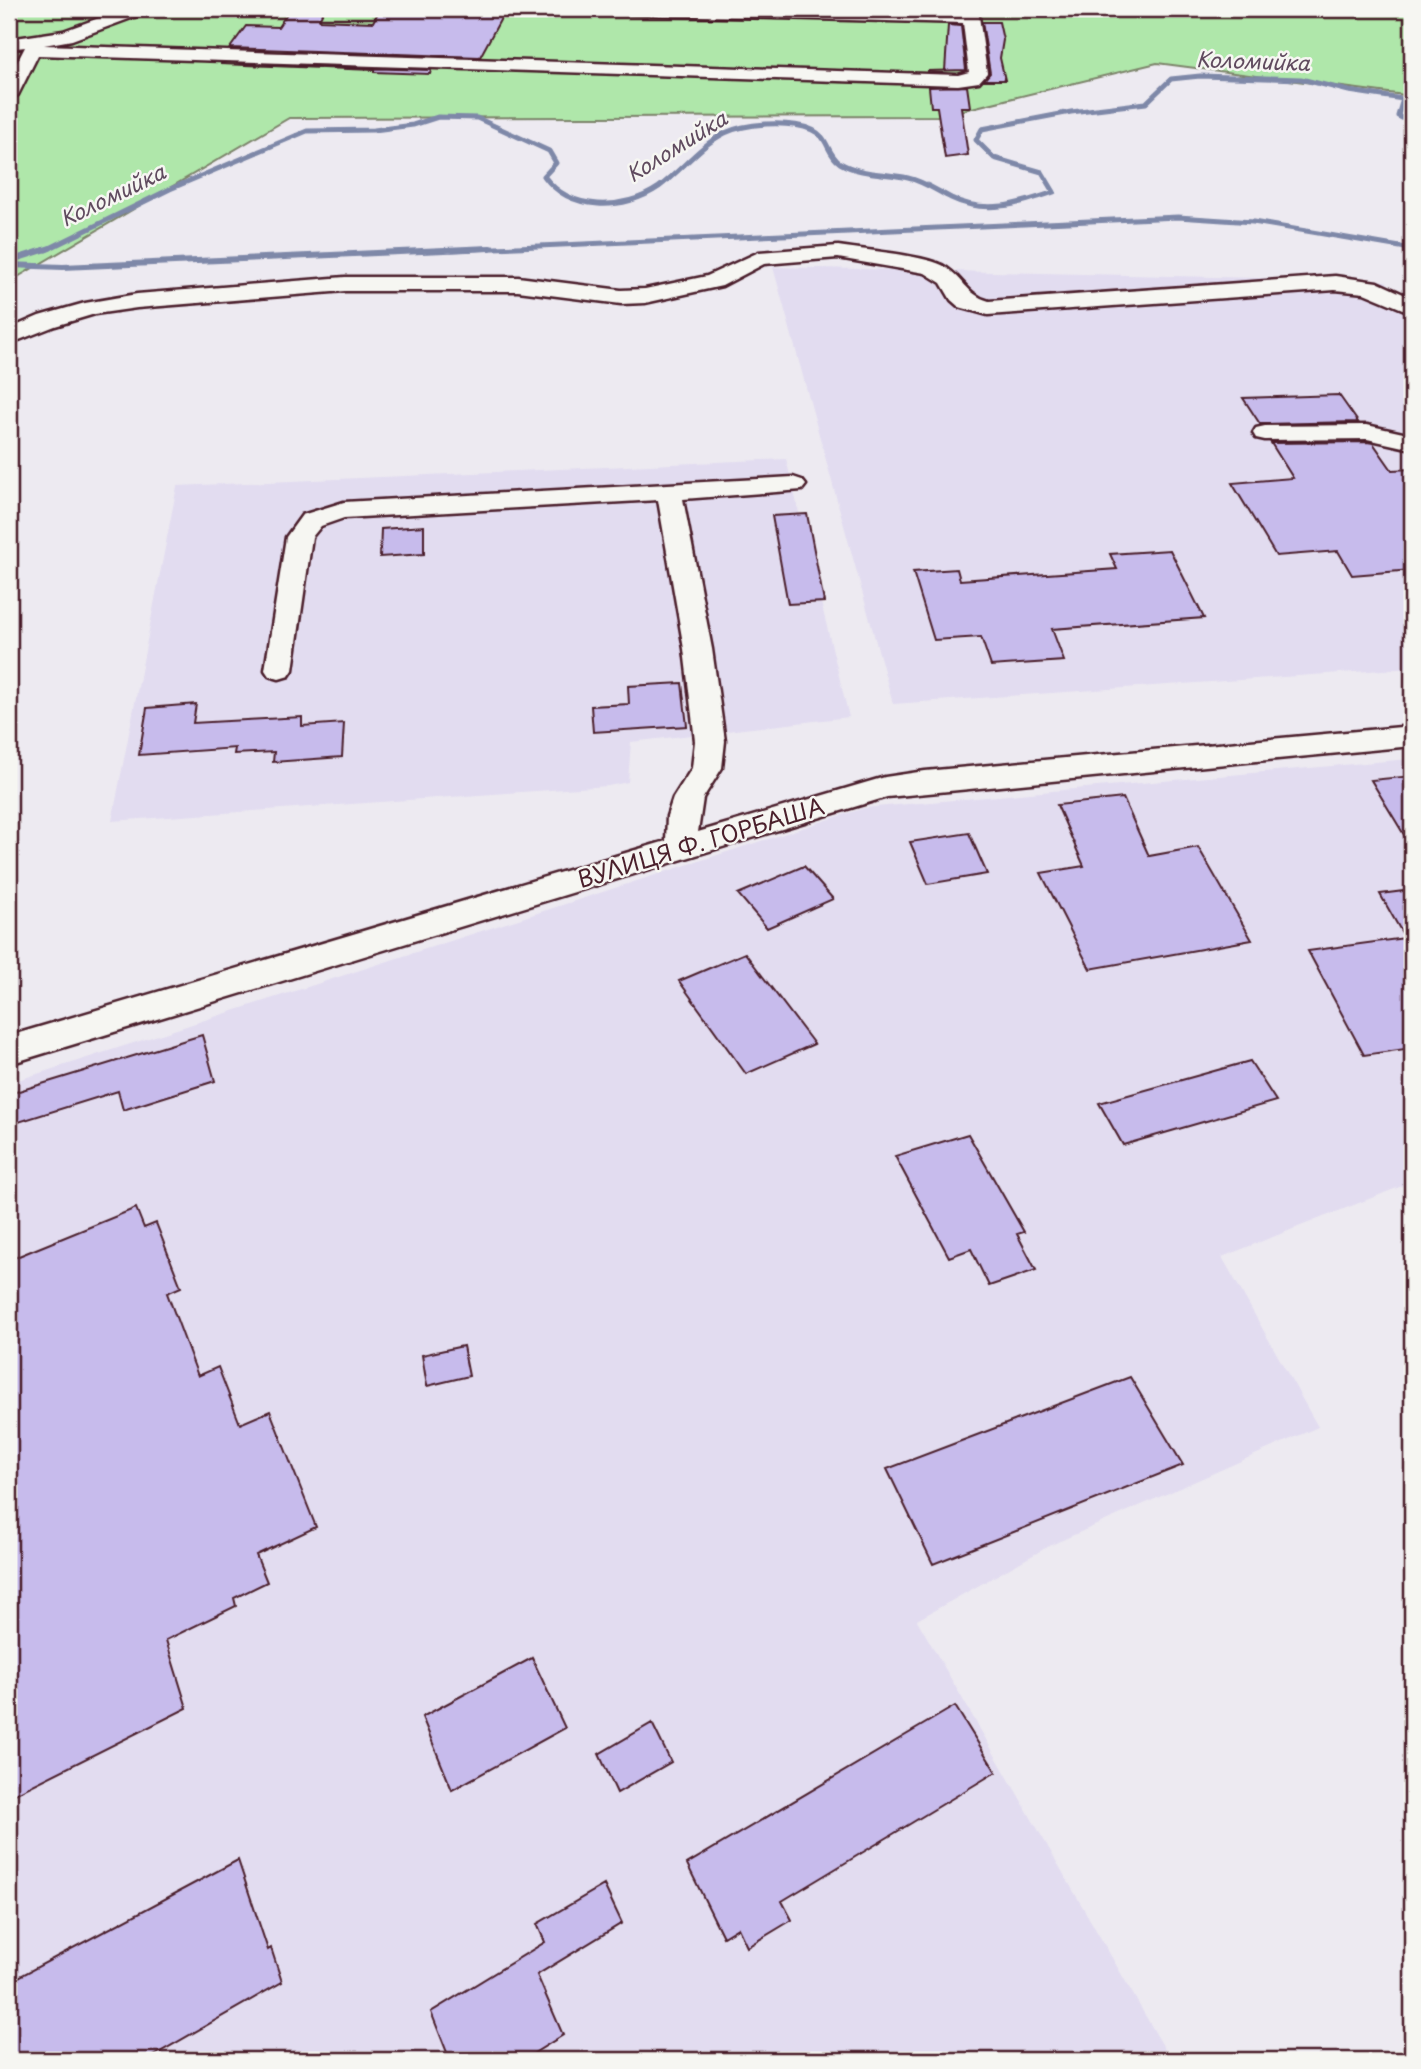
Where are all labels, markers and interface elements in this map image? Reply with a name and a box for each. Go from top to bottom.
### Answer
water label: Коломийка [1196,42,1311,78]
water label: Коломийка [619,101,733,189]
water label: Коломийка [54,154,171,234]
street label: ВУЛИЦЯ Ф. ГОРБАША [573,787,828,896]

